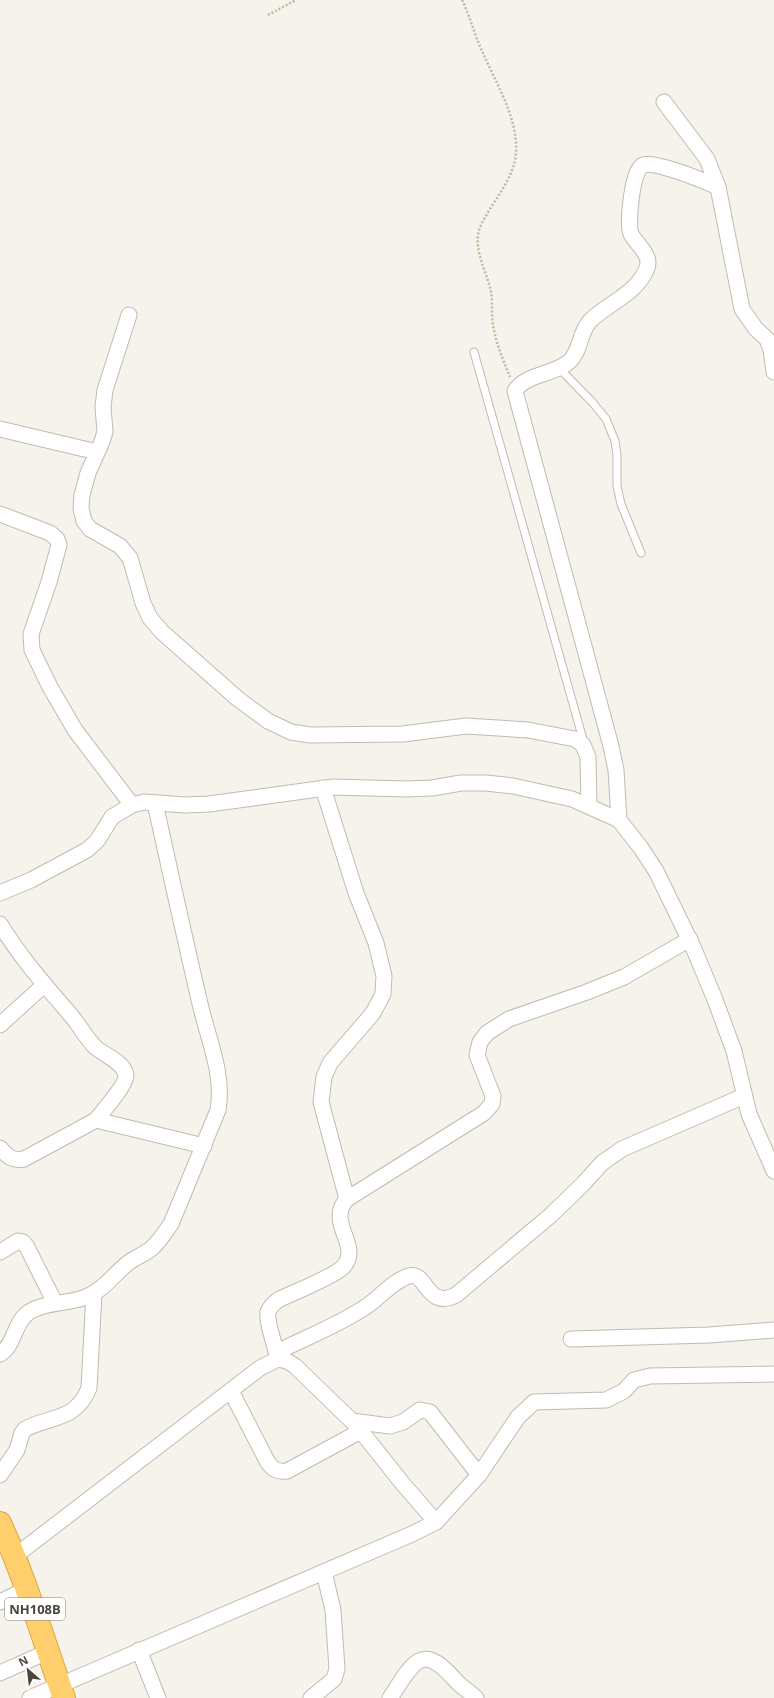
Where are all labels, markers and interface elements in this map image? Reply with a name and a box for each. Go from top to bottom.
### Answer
road number: NH108B [5,1598,65,1620]
north arrow [8,1650,48,1690]
text: N [16,1652,31,1669]

